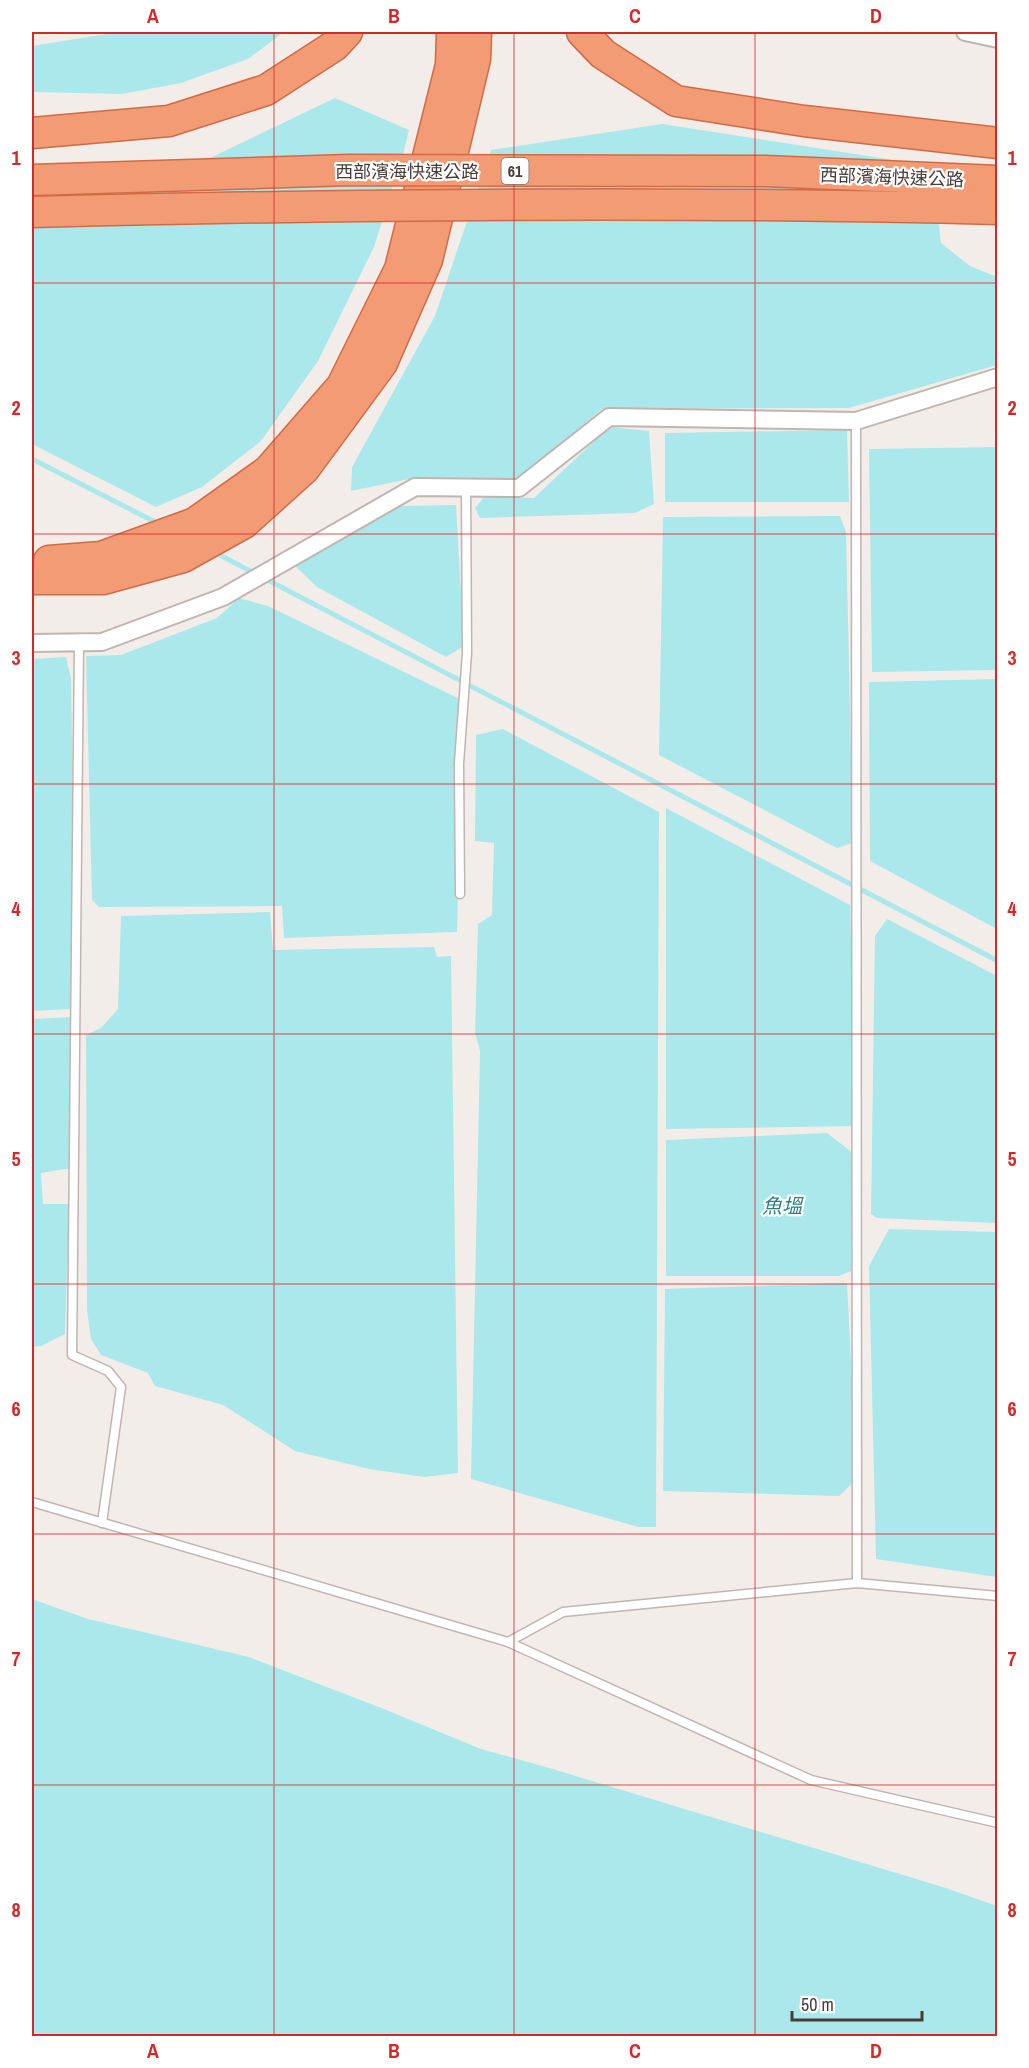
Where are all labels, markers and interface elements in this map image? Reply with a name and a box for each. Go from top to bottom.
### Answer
text: A [147,2,159,29]
text: B [388,2,400,29]
text: C [629,2,641,29]
text: D [870,2,882,29]
text: 1 [11,144,21,171]
text: 1 [1007,144,1017,171]
road number: 61 [502,158,528,184]
street label: 西部濱海快速公路 [335,159,479,184]
street label: 西部濱海快速公路 [820,162,964,192]
text: 2 [11,394,21,421]
text: 2 [1007,394,1017,421]
text: 3 [11,644,21,671]
text: 3 [1007,644,1017,671]
text: 4 [11,895,21,922]
text: 4 [1007,895,1017,922]
text: 5 [11,1145,21,1172]
text: 5 [1007,1145,1017,1172]
water label: 魚塭 [762,1192,804,1219]
text: 6 [11,1395,21,1422]
text: 6 [1007,1395,1017,1422]
text: 7 [11,1645,21,1672]
text: 7 [1007,1645,1017,1672]
text: 8 [11,1896,21,1923]
text: 8 [1007,1896,1017,1923]
scale bar [792,1984,922,2022]
text: 50 m [801,1992,834,2017]
text: A [147,2037,159,2064]
text: B [388,2037,400,2064]
text: C [629,2037,641,2064]
text: D [870,2037,882,2064]

